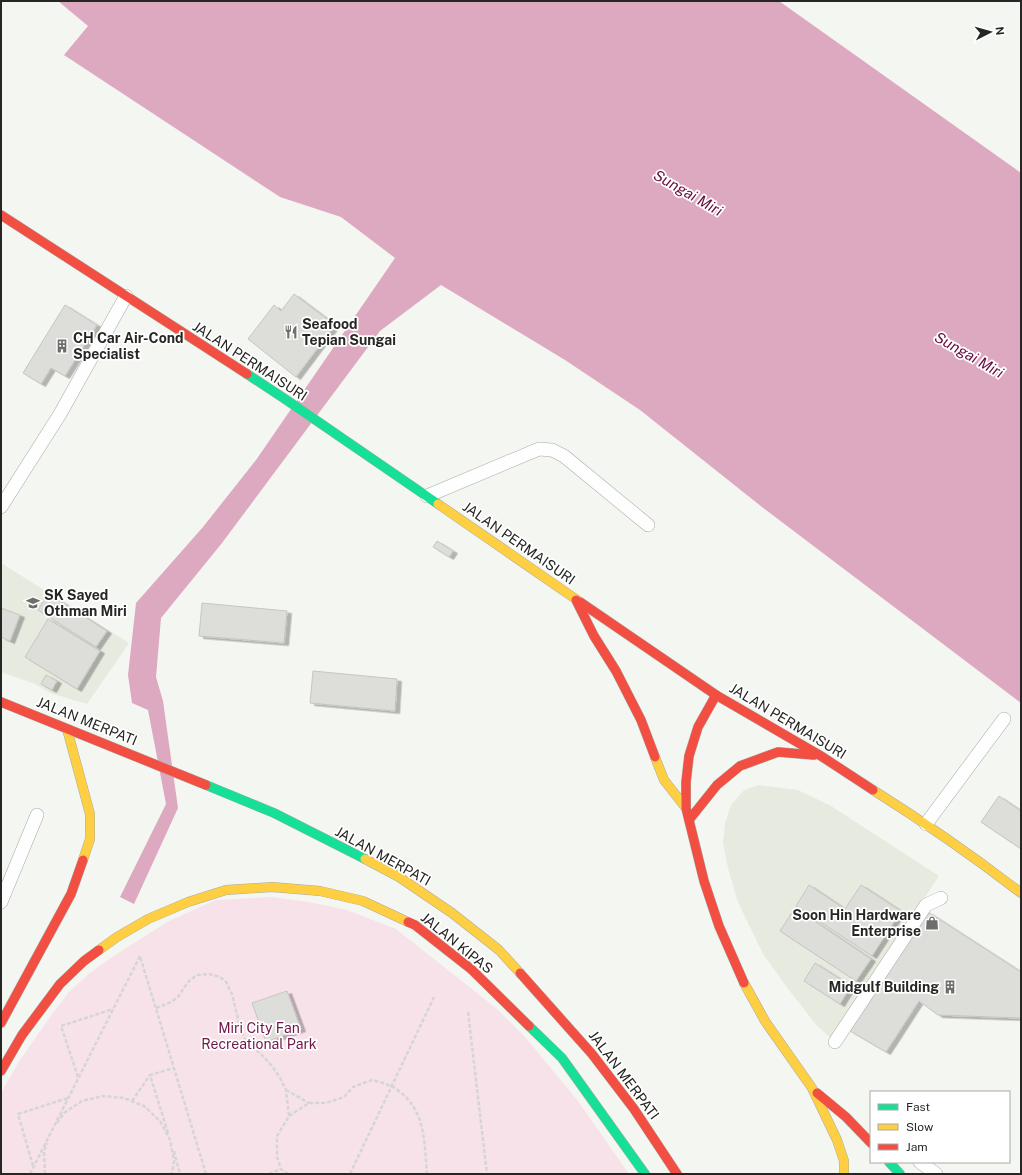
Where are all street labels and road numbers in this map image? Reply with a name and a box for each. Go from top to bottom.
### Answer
street label: JALAN PERMAISURI [190,318,310,404]
street label: JALAN PERMAISURI [460,498,578,588]
street label: JALAN PERMAISURI [727,680,849,762]
street label: JALAN MERPATI [35,694,139,748]
street label: JALAN MERPATI [332,823,434,889]
street label: JALAN KIPAS [418,909,496,977]
street label: JALAN MERPATI [585,1028,663,1122]

